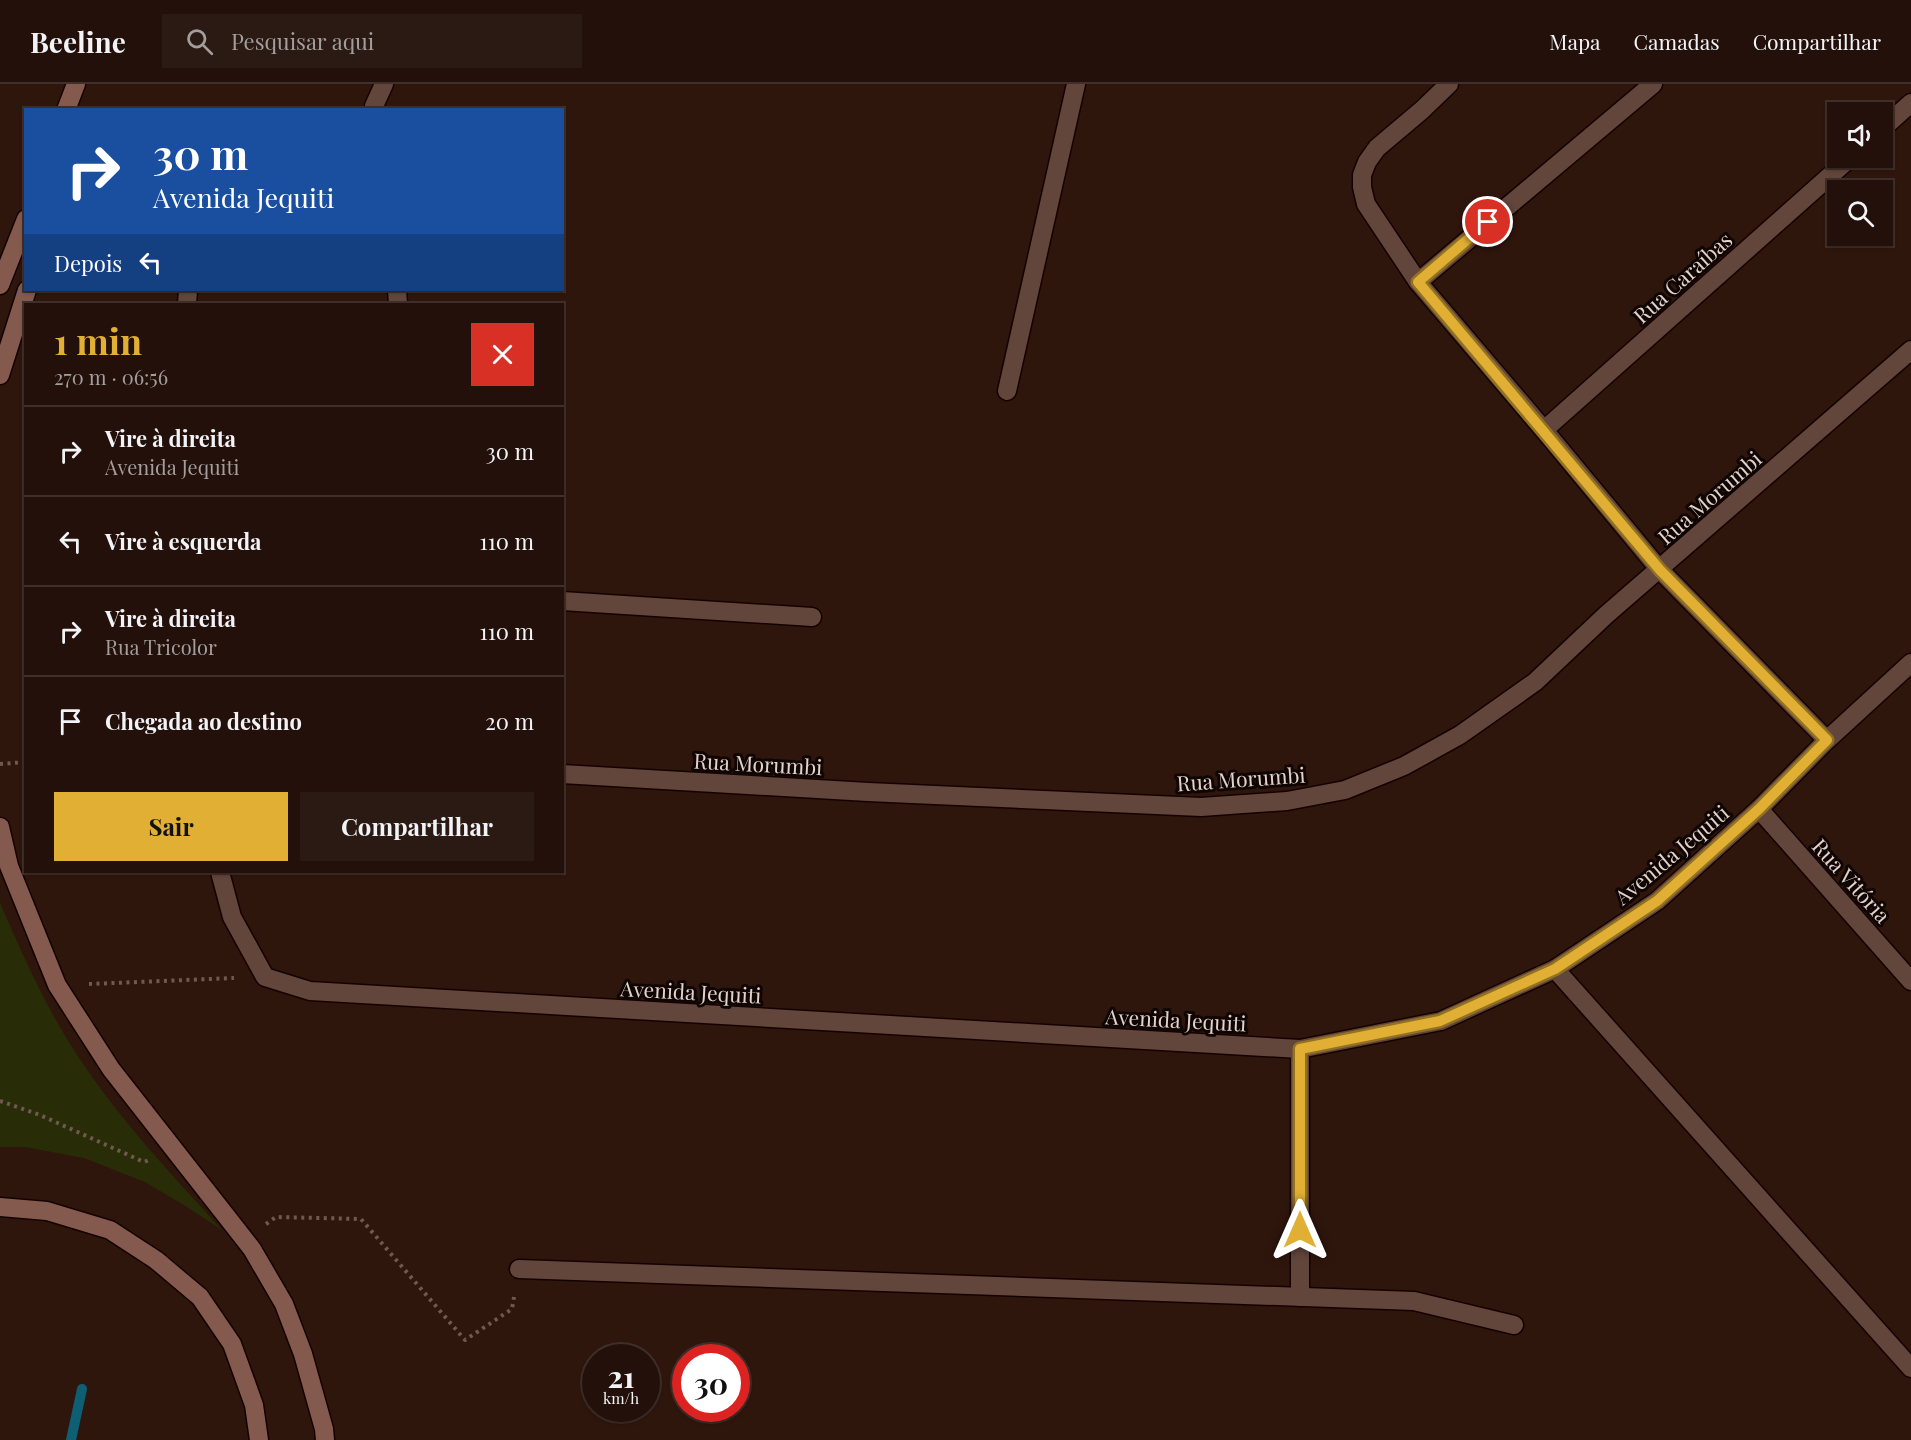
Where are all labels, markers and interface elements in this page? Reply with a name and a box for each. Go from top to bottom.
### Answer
search box [162,14,582,68]
text: Beeline [30,23,126,60]
icon: search [183,25,216,58]
text: Pesquisar aqui [231,26,374,56]
text: Mapa [1549,27,1601,55]
text: Camadas [1634,27,1720,55]
text: Compartilhar [1753,27,1881,55]
map controls [1827,102,1893,246]
button: sound [1827,102,1893,168]
text: 30 m [153,125,248,181]
icon: right [54,132,132,210]
text: Avenida Jequiti [153,179,334,215]
button: search [1827,180,1893,246]
pin [1462,196,1513,247]
icon: arrive [1471,205,1504,238]
street label: Rua Caraíbas [1627,225,1737,329]
icon: left [134,246,167,279]
text: Depois [54,248,122,278]
text: 1 min [54,316,142,364]
button: close [471,323,534,386]
text: 270 m · 06:56 [54,363,168,390]
text: Vire à direita [105,423,236,453]
icon: right [54,435,87,468]
text: 30 m [486,436,534,466]
street label: Rua Morumbi [1651,444,1767,550]
text: Avenida Jequiti [105,453,239,480]
icon: left [54,525,87,558]
text: Vire à esquerda [105,526,262,556]
text: 110 m [480,526,534,556]
text: Vire à direita [105,603,236,633]
icon: right [54,615,87,648]
text: 110 m [480,616,534,646]
text: Rua Tricolor [105,633,217,660]
icon: arrive [54,705,87,738]
text: Chegada ao destino [105,706,302,736]
text: 20 m [485,706,534,736]
street label: Rua Morumbi [693,746,823,780]
street label: Rua Morumbi [1176,760,1306,796]
button: Sair [54,792,288,861]
button: Compartilhar [300,792,534,861]
street label: Avenida Jequiti [1607,798,1734,911]
street label: Rua Vitória [1807,832,1898,928]
street label: Avenida Jequiti [619,973,762,1009]
street label: Avenida Jequiti [1104,1001,1247,1037]
position arrow [1268,1198,1332,1262]
speed limit sign: 30 [672,1344,750,1422]
text: 21 [607,1356,635,1396]
text: km/h [603,1388,639,1408]

